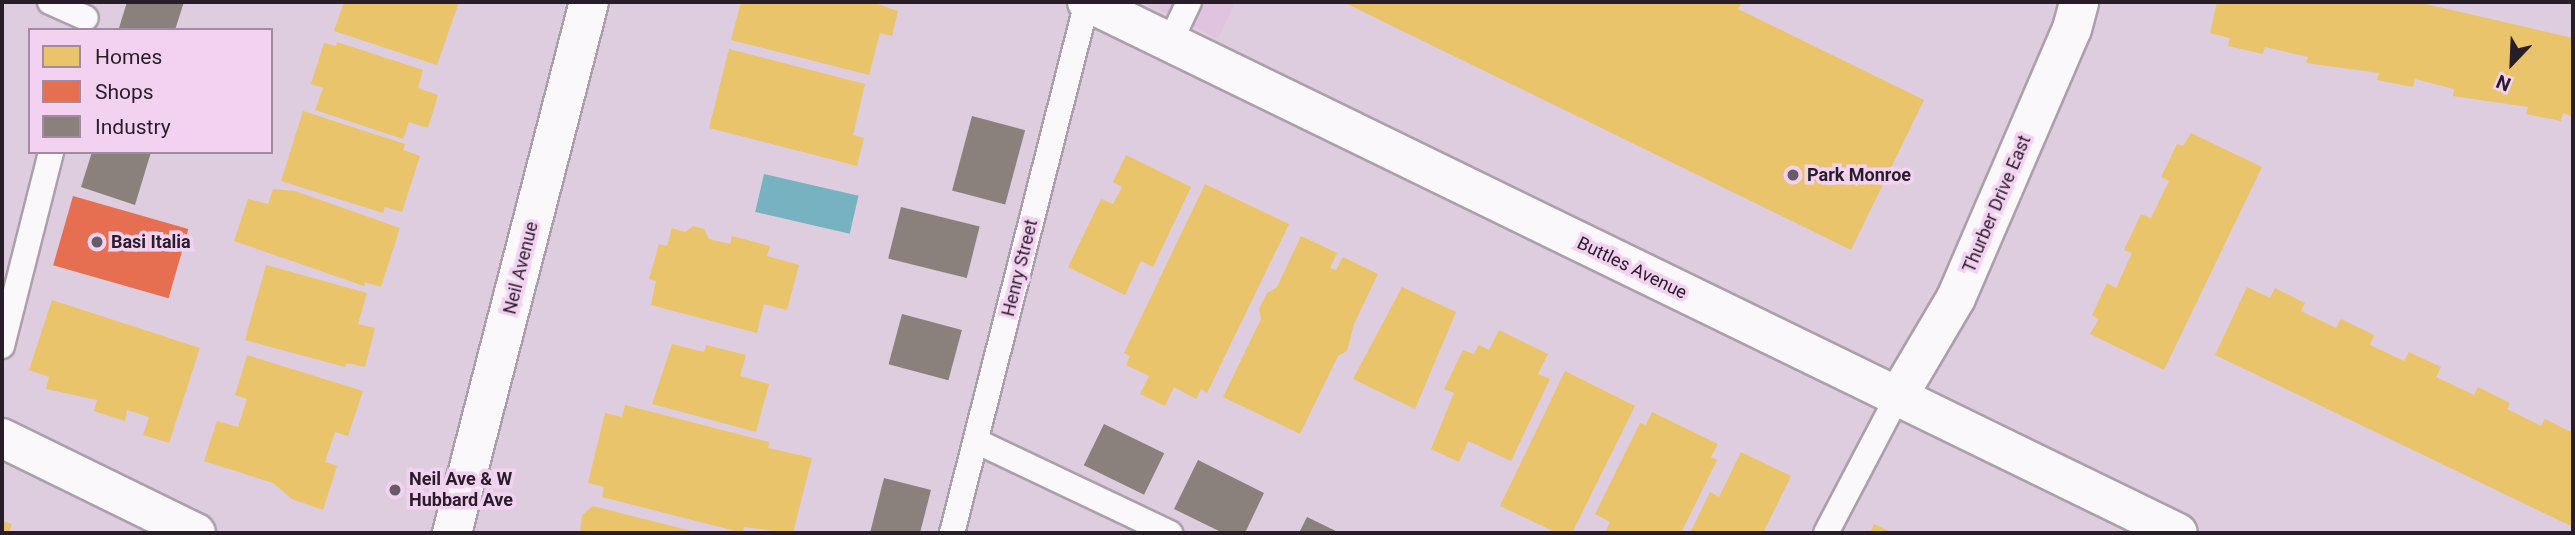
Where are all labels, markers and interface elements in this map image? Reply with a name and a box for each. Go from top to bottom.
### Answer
legend [28,28,273,154]
north arrow [2477,28,2547,98]
text: Homes [95,45,162,69]
text: N [2493,70,2514,96]
text: Shops [95,80,154,104]
text: Industry [95,115,171,139]
street label: Thurber Drive East [1958,132,2036,276]
place label: Park Monroe [1807,164,1911,186]
marker: Park Monroe [1785,167,1801,183]
street label: Henry Street [998,217,1042,319]
street label: Neil Avenue [499,220,543,316]
place label: Basi Italia [111,231,191,253]
street label: Buttles Avenue [1574,232,1690,304]
marker: Basi Italia [89,234,105,250]
place label: Neil Ave & W Hubbard Ave [409,469,513,512]
marker: Neil Ave & W Hubbard Ave [387,482,403,498]

